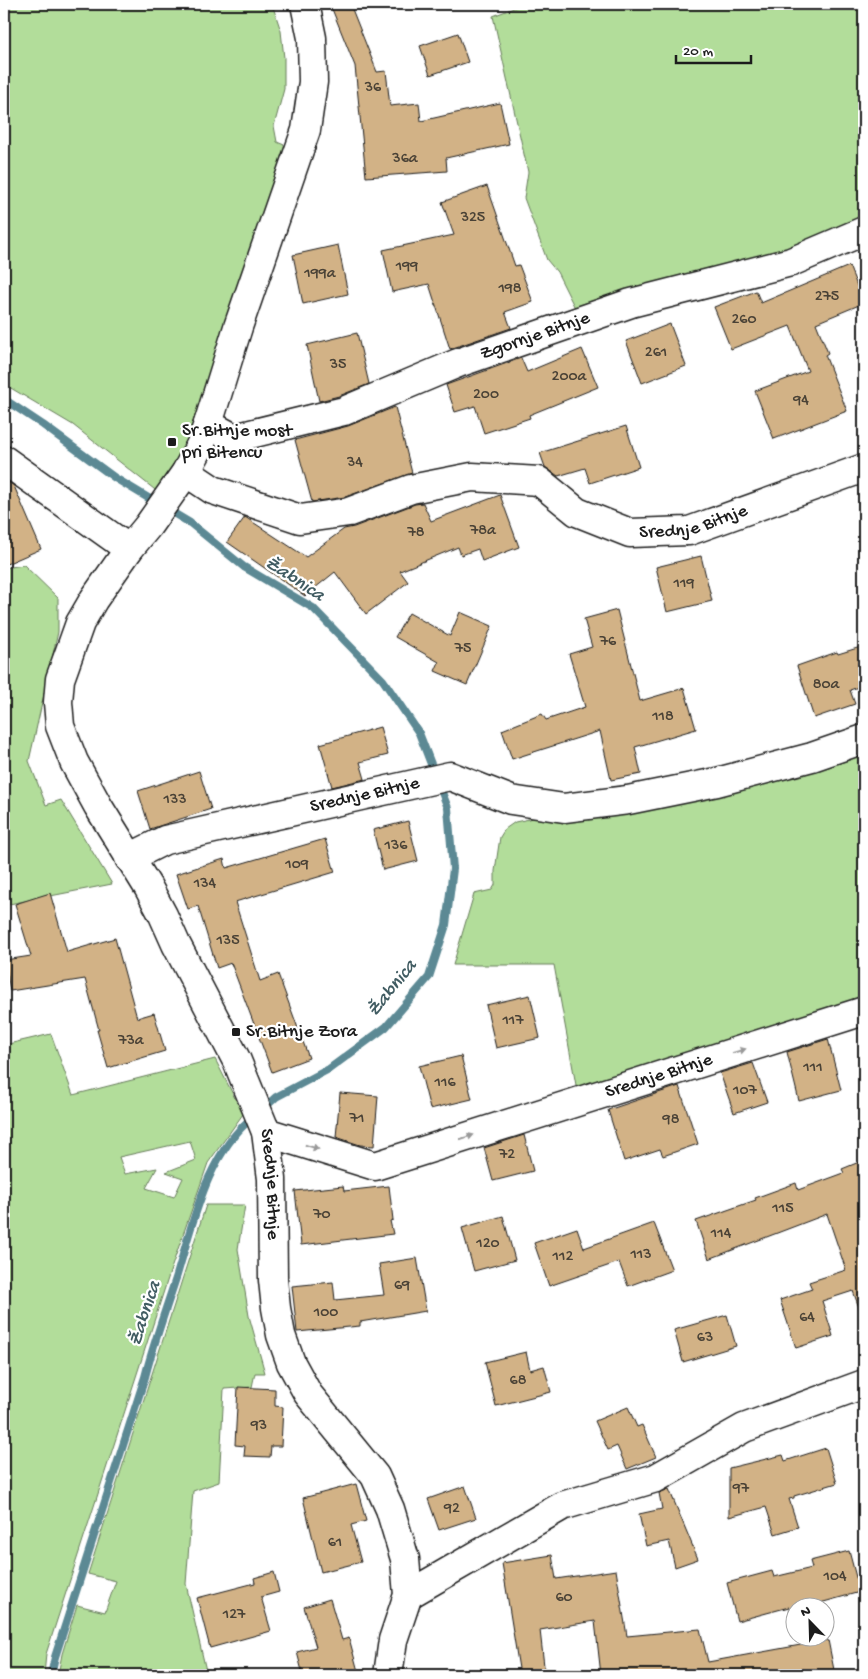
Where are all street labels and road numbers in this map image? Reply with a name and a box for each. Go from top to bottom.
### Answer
street label: Zgornje Bitnje [477,307,593,366]
street label: Srednje Bitnje [639,499,751,544]
street label: Srednje Bitnje [308,772,422,819]
street label: Srednje Bitnje [602,1048,716,1104]
street label: Srednje Bitnje [254,1127,284,1240]

